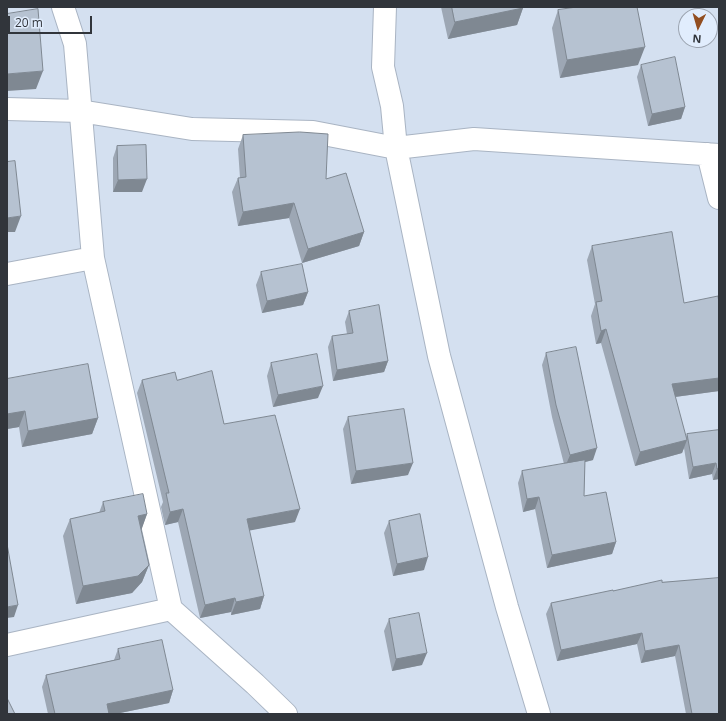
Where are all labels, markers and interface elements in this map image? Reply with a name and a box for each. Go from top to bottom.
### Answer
scale bar [10,8,94,34]
north arrow [678,8,718,48]
text: 20 m [15,14,43,31]
text: N [692,32,702,47]

